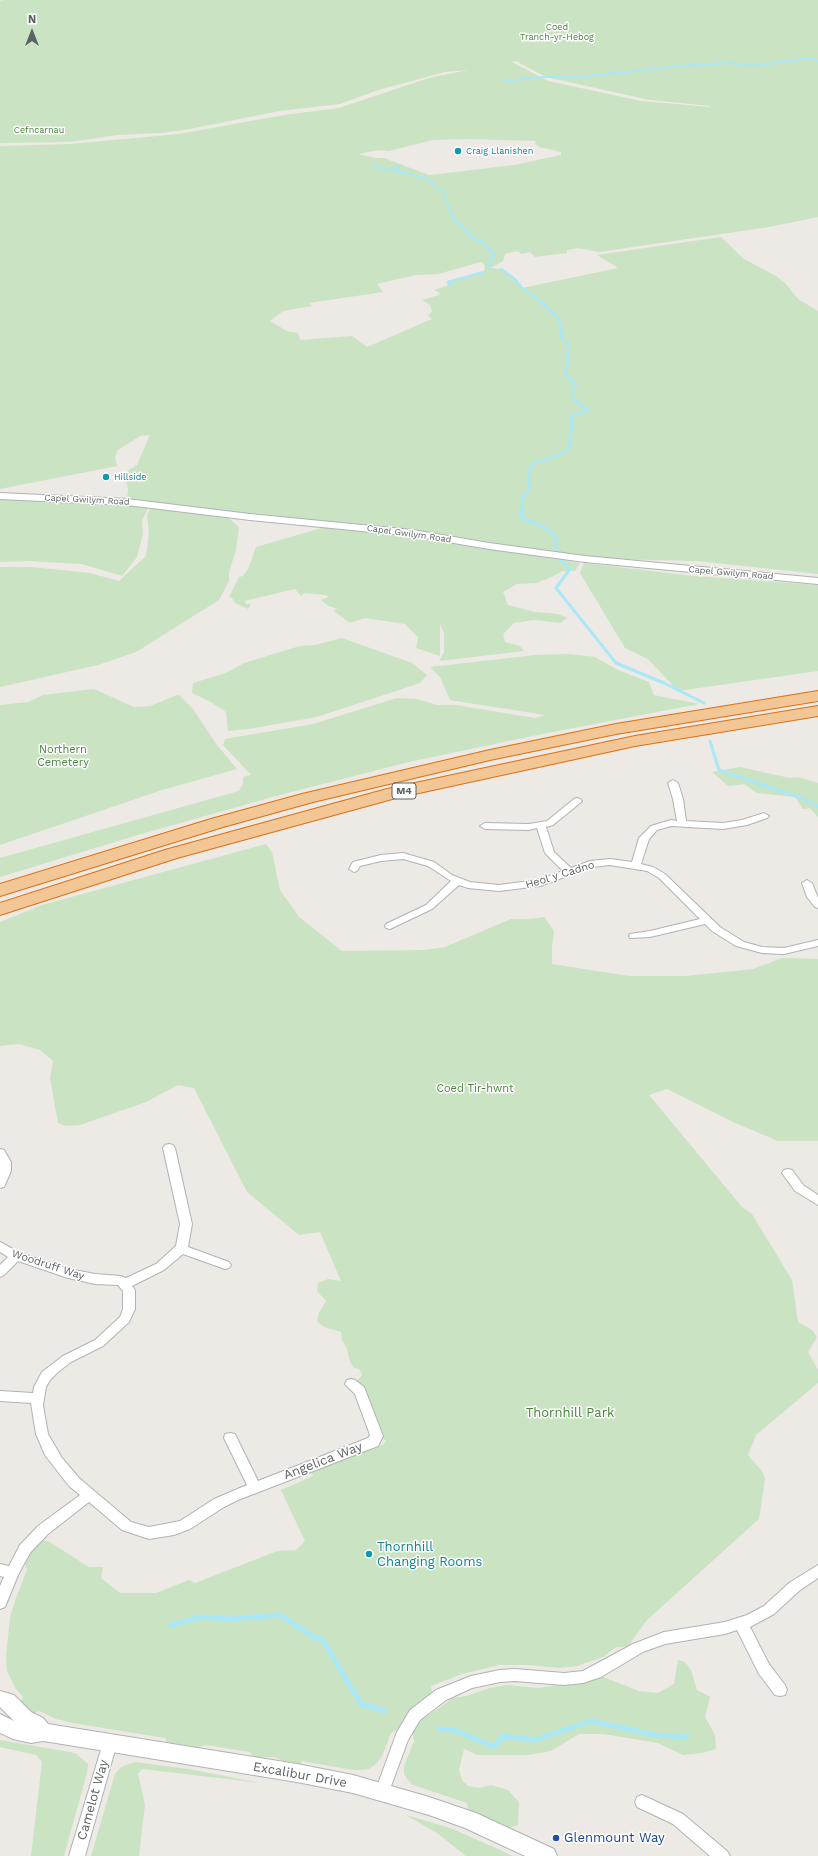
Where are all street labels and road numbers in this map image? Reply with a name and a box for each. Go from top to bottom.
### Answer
street label: Capel Gwilym Road [44,492,130,508]
street label: Capel Gwilym Road [366,523,452,545]
street label: Capel Gwilym Road [688,564,774,582]
road number: M4 [392,783,416,799]
street label: Heol y Cadno [524,858,596,892]
street label: Woodruff Way [10,1247,86,1283]
street label: Angelica Way [281,1439,365,1483]
street label: Camelot Way [74,1758,112,1842]
street label: Excalibur Drive [252,1759,348,1791]

